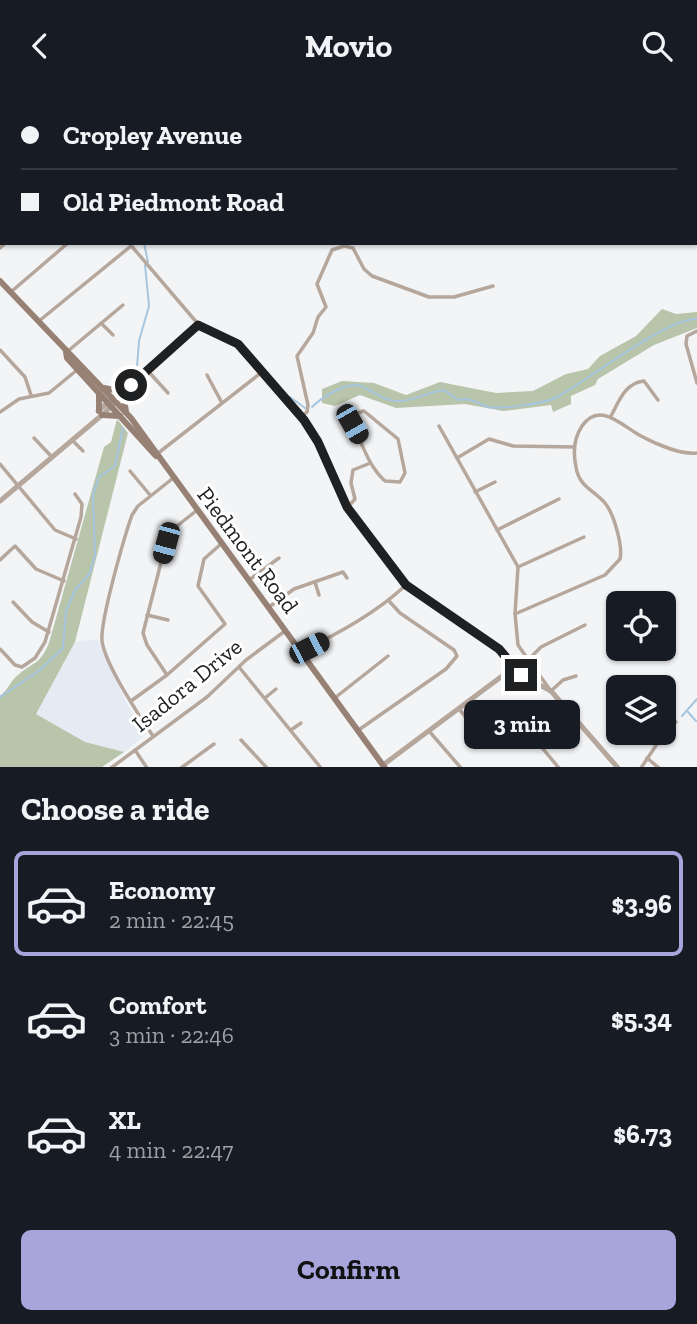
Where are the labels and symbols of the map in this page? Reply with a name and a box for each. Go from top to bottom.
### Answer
route start [115,369,147,401]
car [333,401,372,447]
street label: Piedmont Road [191,481,305,619]
car [151,520,182,566]
car [286,629,333,667]
street label: Isadora Drive [127,632,247,738]
route end [505,659,537,691]
callout: 3 min [463,699,579,749]

